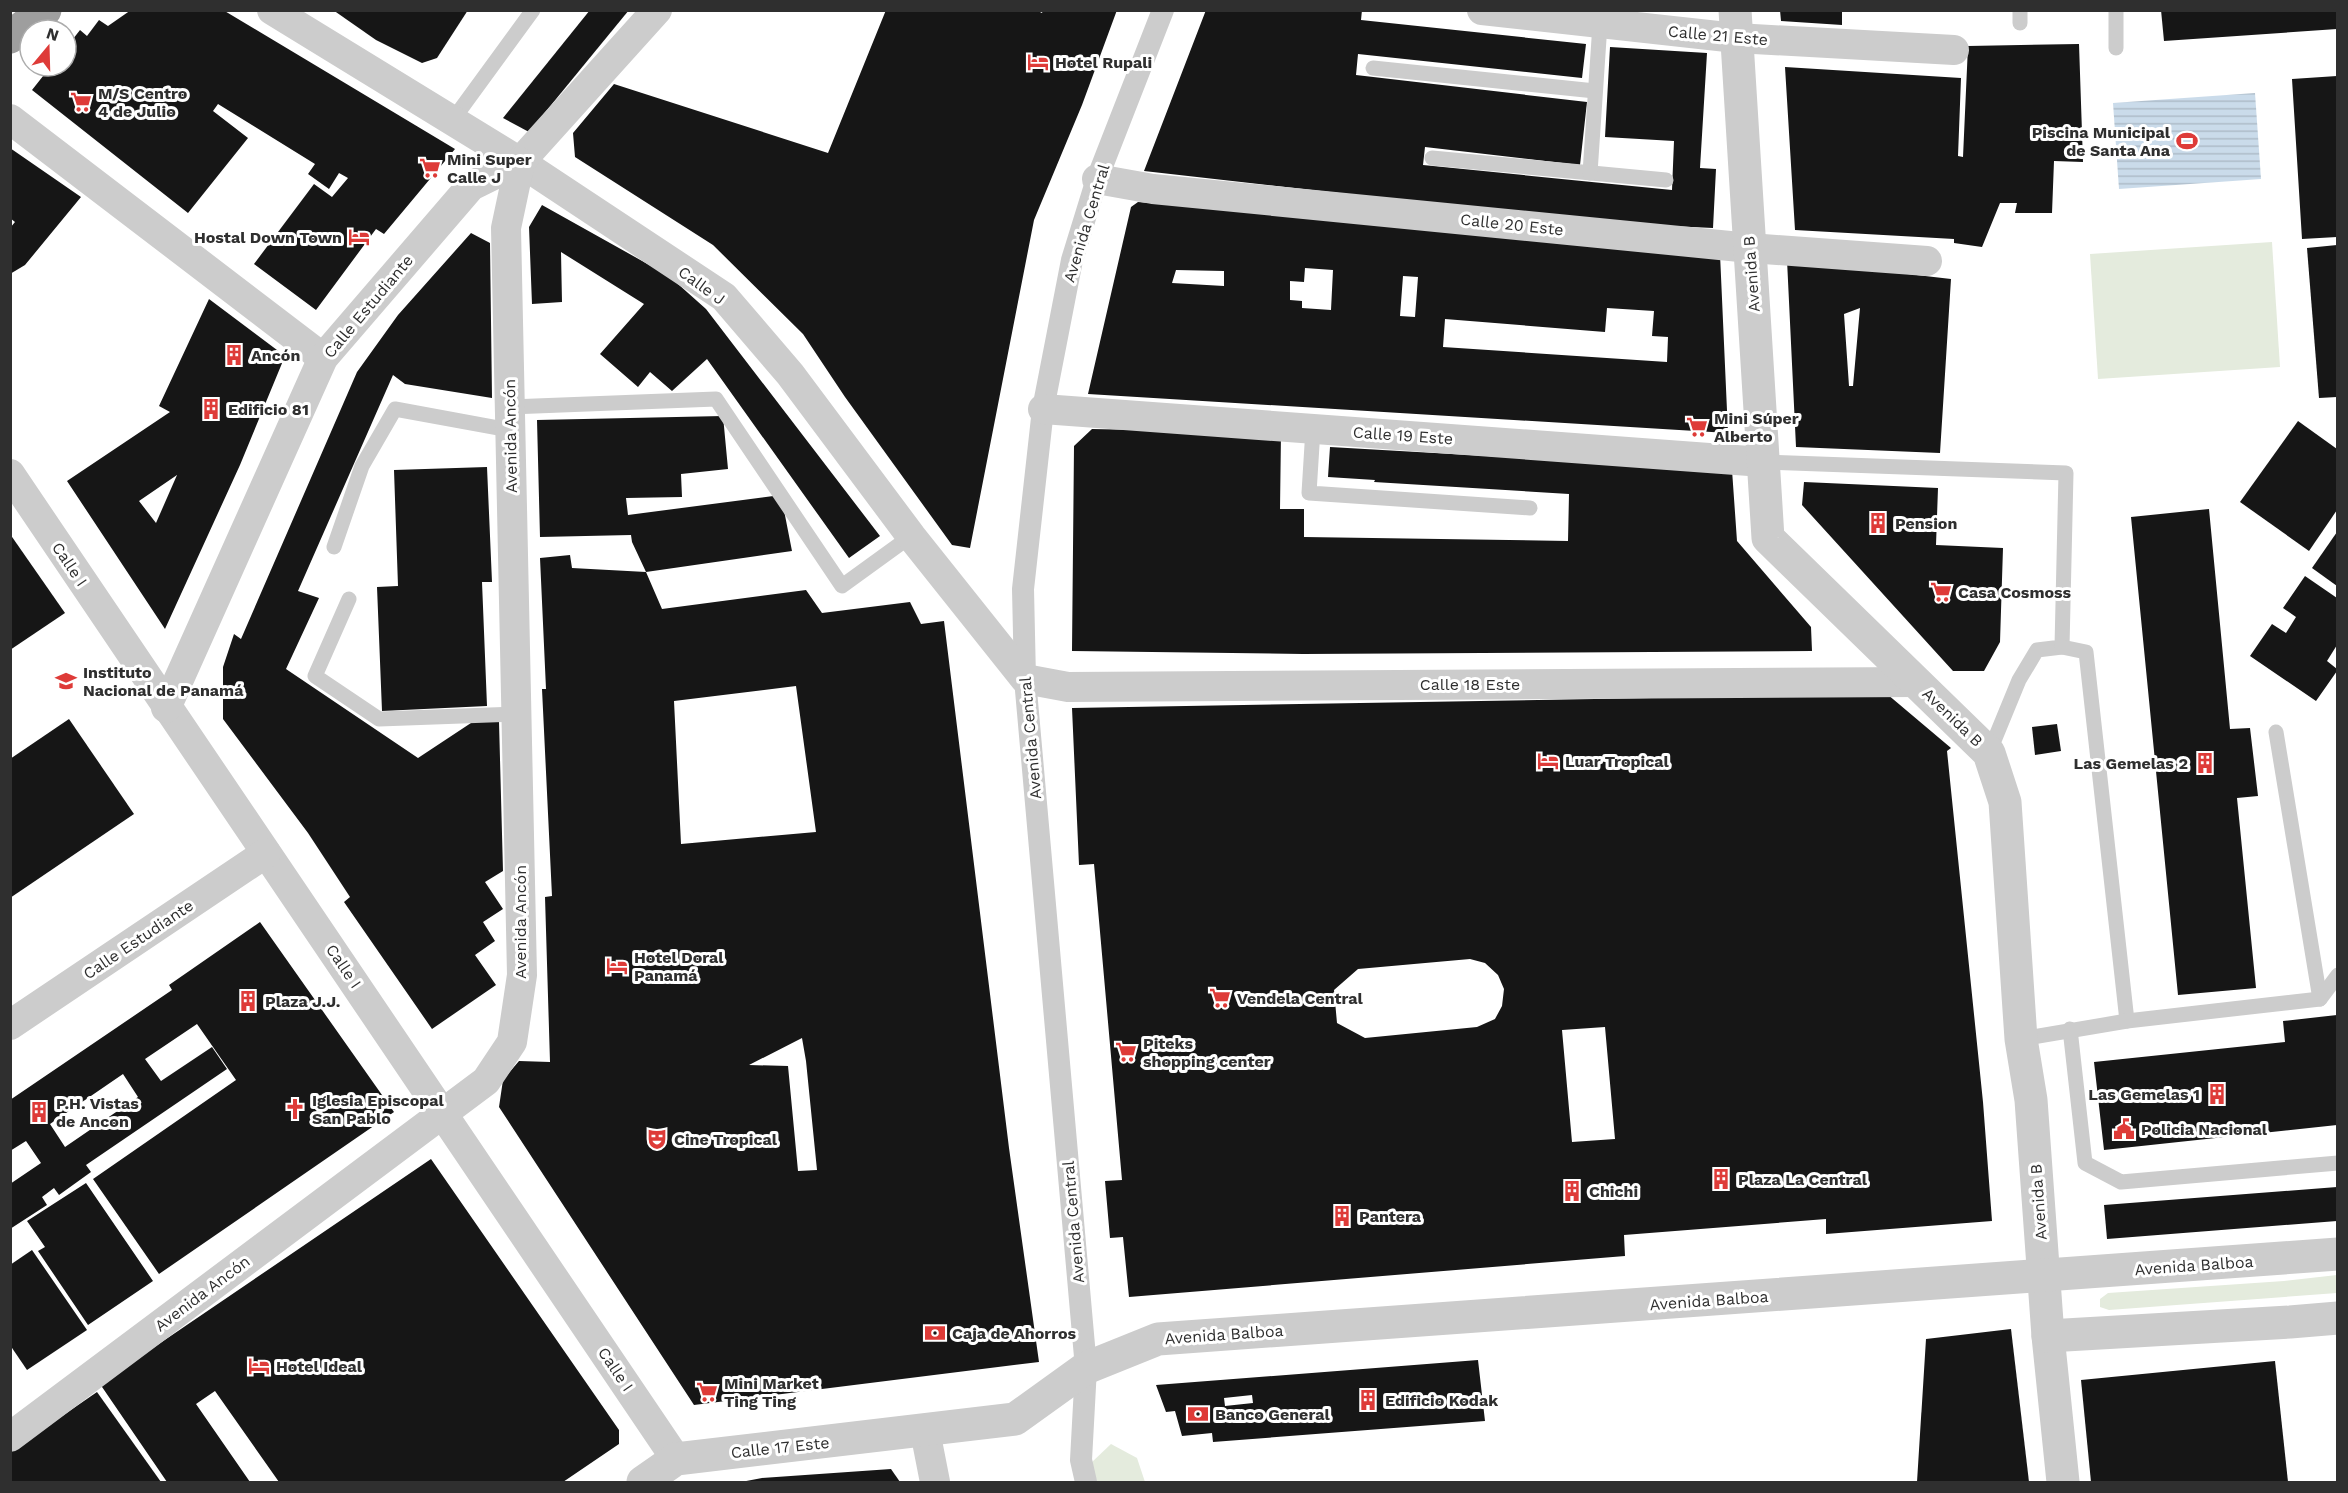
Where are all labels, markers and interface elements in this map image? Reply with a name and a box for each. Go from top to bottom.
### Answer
north arrow [18,18,78,78]
street label: Calle 21 Este [1667,22,1769,49]
text: N [44,23,61,45]
hotel icon: Hotel Rupali [1026,50,1050,74]
place label: Hotel Rupali [1055,53,1152,72]
place label: M/S Centro 4 de Julio [98,84,188,121]
supermarket icon: M/S Centro 4 de Julio [69,90,93,114]
place label: Piscina Municipal de Santa Ana [2032,123,2171,160]
sports icon: Piscina Municipal de Santa Ana [2175,129,2199,153]
place label: Mini Super Calle J [447,150,532,187]
supermarket icon: Mini Super Calle J [418,156,442,180]
street label: Avenida Central [1059,162,1114,285]
street label: Calle 20 Este [1459,210,1565,239]
hotel icon: Hostal Down Town [347,225,371,249]
place label: Hostal Down Town [194,228,342,247]
street label: Avenida B [1739,235,1764,313]
street label: Calle Estudiante [320,251,417,362]
street label: Calle J [675,262,729,309]
building icon: Ancón [222,343,246,367]
place label: Ancón [251,346,300,365]
street label: Avenida Ancón [500,379,521,493]
building icon: Edificio 81 [199,397,223,421]
place label: Edificio 81 [228,400,309,419]
place label: Mini Súper Alberto [1714,409,1799,446]
supermarket icon: Mini Súper Alberto [1685,415,1709,439]
street label: Calle 19 Este [1352,423,1454,448]
building icon: Pension [1866,511,1890,535]
place label: Pension [1895,514,1957,533]
street label: Calle I [48,539,91,590]
supermarket icon: Casa Cosmoss [1929,580,1953,604]
place label: Casa Cosmoss [1958,583,2072,602]
place label: Instituto Nacional de Panamá [83,663,244,700]
school or university icon: Instituto Nacional de Panamá [54,669,78,693]
street label: Calle 18 Este [1420,675,1520,694]
street label: Avenida Central [1016,676,1045,800]
street label: Avenida B [1919,684,1987,751]
hotel icon: Luar Tropical [1536,749,1560,773]
building icon: Las Gemelas 2 [2193,751,2217,775]
place label: Luar Tropical [1565,752,1669,771]
place label: Las Gemelas 2 [2074,754,2188,773]
street label: Avenida Ancón [511,865,530,979]
street label: Calle Estudiante [80,896,197,983]
street label: Calle I [322,941,365,992]
place label: Hotel Doral Panamá [634,948,724,985]
hotel icon: Hotel Doral Panamá [605,954,629,978]
supermarket icon: Vendela Central [1208,986,1232,1010]
building icon: Plaza J.J. [236,989,260,1013]
place label: Vendela Central [1237,989,1364,1008]
place label: Plaza J.J. [265,992,340,1011]
place label: Piteks shopping center [1143,1034,1271,1071]
supermarket icon: Piteks shopping center [1114,1040,1138,1064]
building icon: Las Gemelas 1 [2205,1082,2229,1106]
place label: Las Gemelas 1 [2088,1085,2200,1104]
place label: Iglesia Episcopal San Pablo [312,1091,444,1128]
place label: P.H. Vistas de Ancon [56,1094,139,1131]
church icon: Iglesia Episcopal San Pablo [283,1097,307,1121]
building icon: P.H. Vistas de Ancon [27,1100,51,1124]
public building icon: Policia Nacional [2112,1117,2136,1141]
place label: Policia Nacional [2141,1120,2268,1139]
theatre icon: Cine Tropical [645,1127,669,1151]
place label: Cine Tropical [674,1130,778,1149]
street label: Avenida Central [1059,1160,1088,1284]
street label: Avenida B [2026,1163,2051,1241]
building icon: Plaza La Central [1709,1167,1733,1191]
place label: Plaza La Central [1738,1170,1868,1189]
building icon: Chichi [1560,1179,1584,1203]
place label: Chichi [1589,1182,1638,1201]
building icon: Pantera [1330,1204,1354,1228]
place label: Pantera [1359,1207,1422,1226]
street label: Avenida Ancón [151,1251,254,1335]
street label: Avenida Balboa [2134,1252,2254,1279]
street label: Avenida Balboa [1649,1287,1769,1314]
bank icon: Caja de Ahorros [923,1321,947,1345]
street label: Avenida Balboa [1164,1321,1284,1348]
place label: Caja de Ahorros [952,1324,1077,1343]
street label: Calle I [594,1344,637,1395]
hotel icon: Hotel Ideal [247,1354,271,1378]
place label: Hotel Ideal [276,1357,363,1376]
place label: Mini Market Ting Ting [724,1374,819,1411]
supermarket icon: Mini Market Ting Ting [695,1380,719,1404]
building icon: Edificio Kodak [1356,1388,1380,1412]
place label: Edificio Kodak [1385,1391,1498,1410]
bank icon: Banco General [1186,1402,1210,1426]
place label: Banco General [1215,1405,1330,1424]
street label: Calle 17 Este [730,1433,830,1462]

